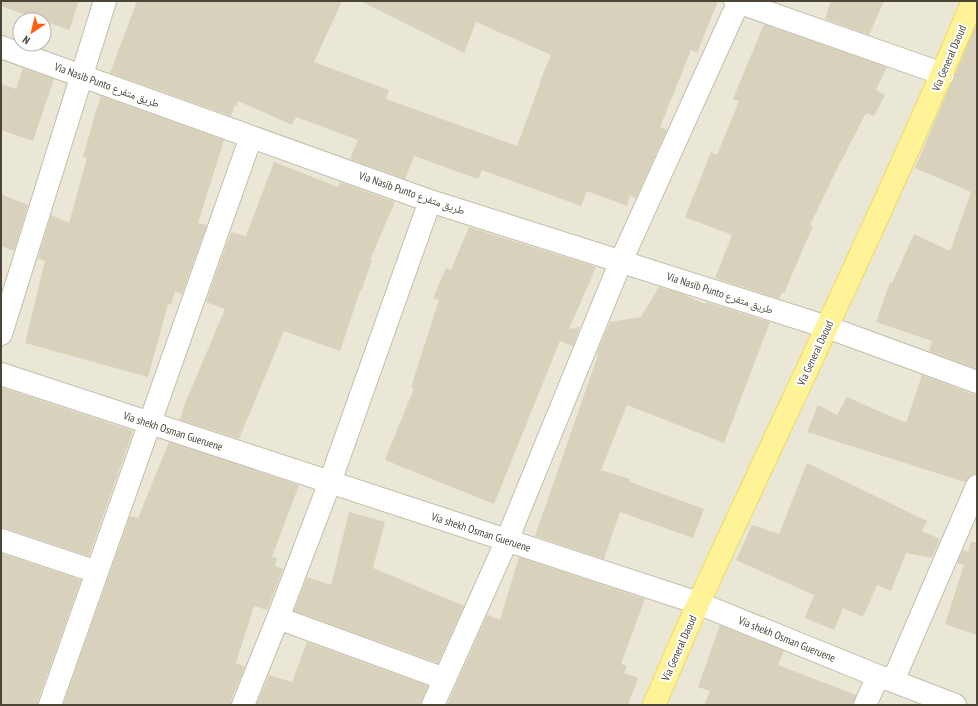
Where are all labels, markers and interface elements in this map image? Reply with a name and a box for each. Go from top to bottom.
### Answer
north arrow [12,12,52,52]
street label: Via General Daoud [928,23,969,94]
text: N [20,33,33,48]
street label: Via Nasib Punto طريق متفرع [51,59,162,111]
street label: Via Nasib Punto طريق متفرع [356,168,467,218]
street label: Via Nasib Punto طريق متفرع [664,269,775,317]
street label: Via General Daoud [793,318,836,389]
street label: Via shekh Osman Gueruene [121,408,225,454]
street label: Via shekh Osman Gueruene [429,509,533,555]
street label: Via General Daoud [658,613,700,684]
street label: Via shekh Osman Gueruene [735,613,838,665]

